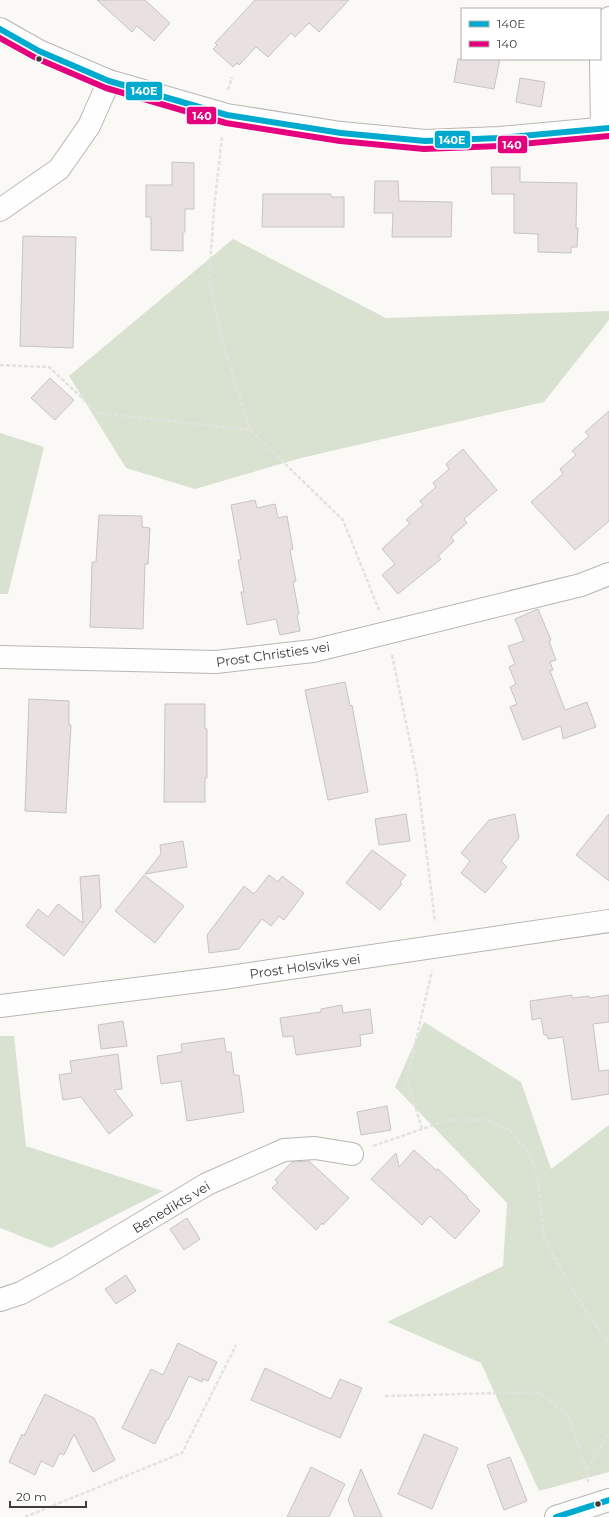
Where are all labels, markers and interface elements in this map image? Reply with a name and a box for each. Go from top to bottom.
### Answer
legend [461,8,601,60]
text: 140E [497,16,525,31]
text: 140 [497,36,517,51]
unlabelled marker [34,54,44,64]
line badge: 140E [125,81,163,101]
text: 140E [131,84,157,98]
line badge: 140 [186,106,217,125]
text: 140 [192,109,212,123]
line badge: 140E [434,130,471,149]
text: 140E [439,133,465,147]
line badge: 140 [497,135,528,154]
text: 140 [502,138,522,152]
street label: Prost Christies vei [215,638,331,670]
street label: Prost Holsviks vei [249,950,361,982]
street label: Benedikts vei [129,1178,213,1236]
scale bar [10,1483,86,1509]
text: 20 m [16,1489,47,1504]
unlabelled marker [593,1499,603,1509]

